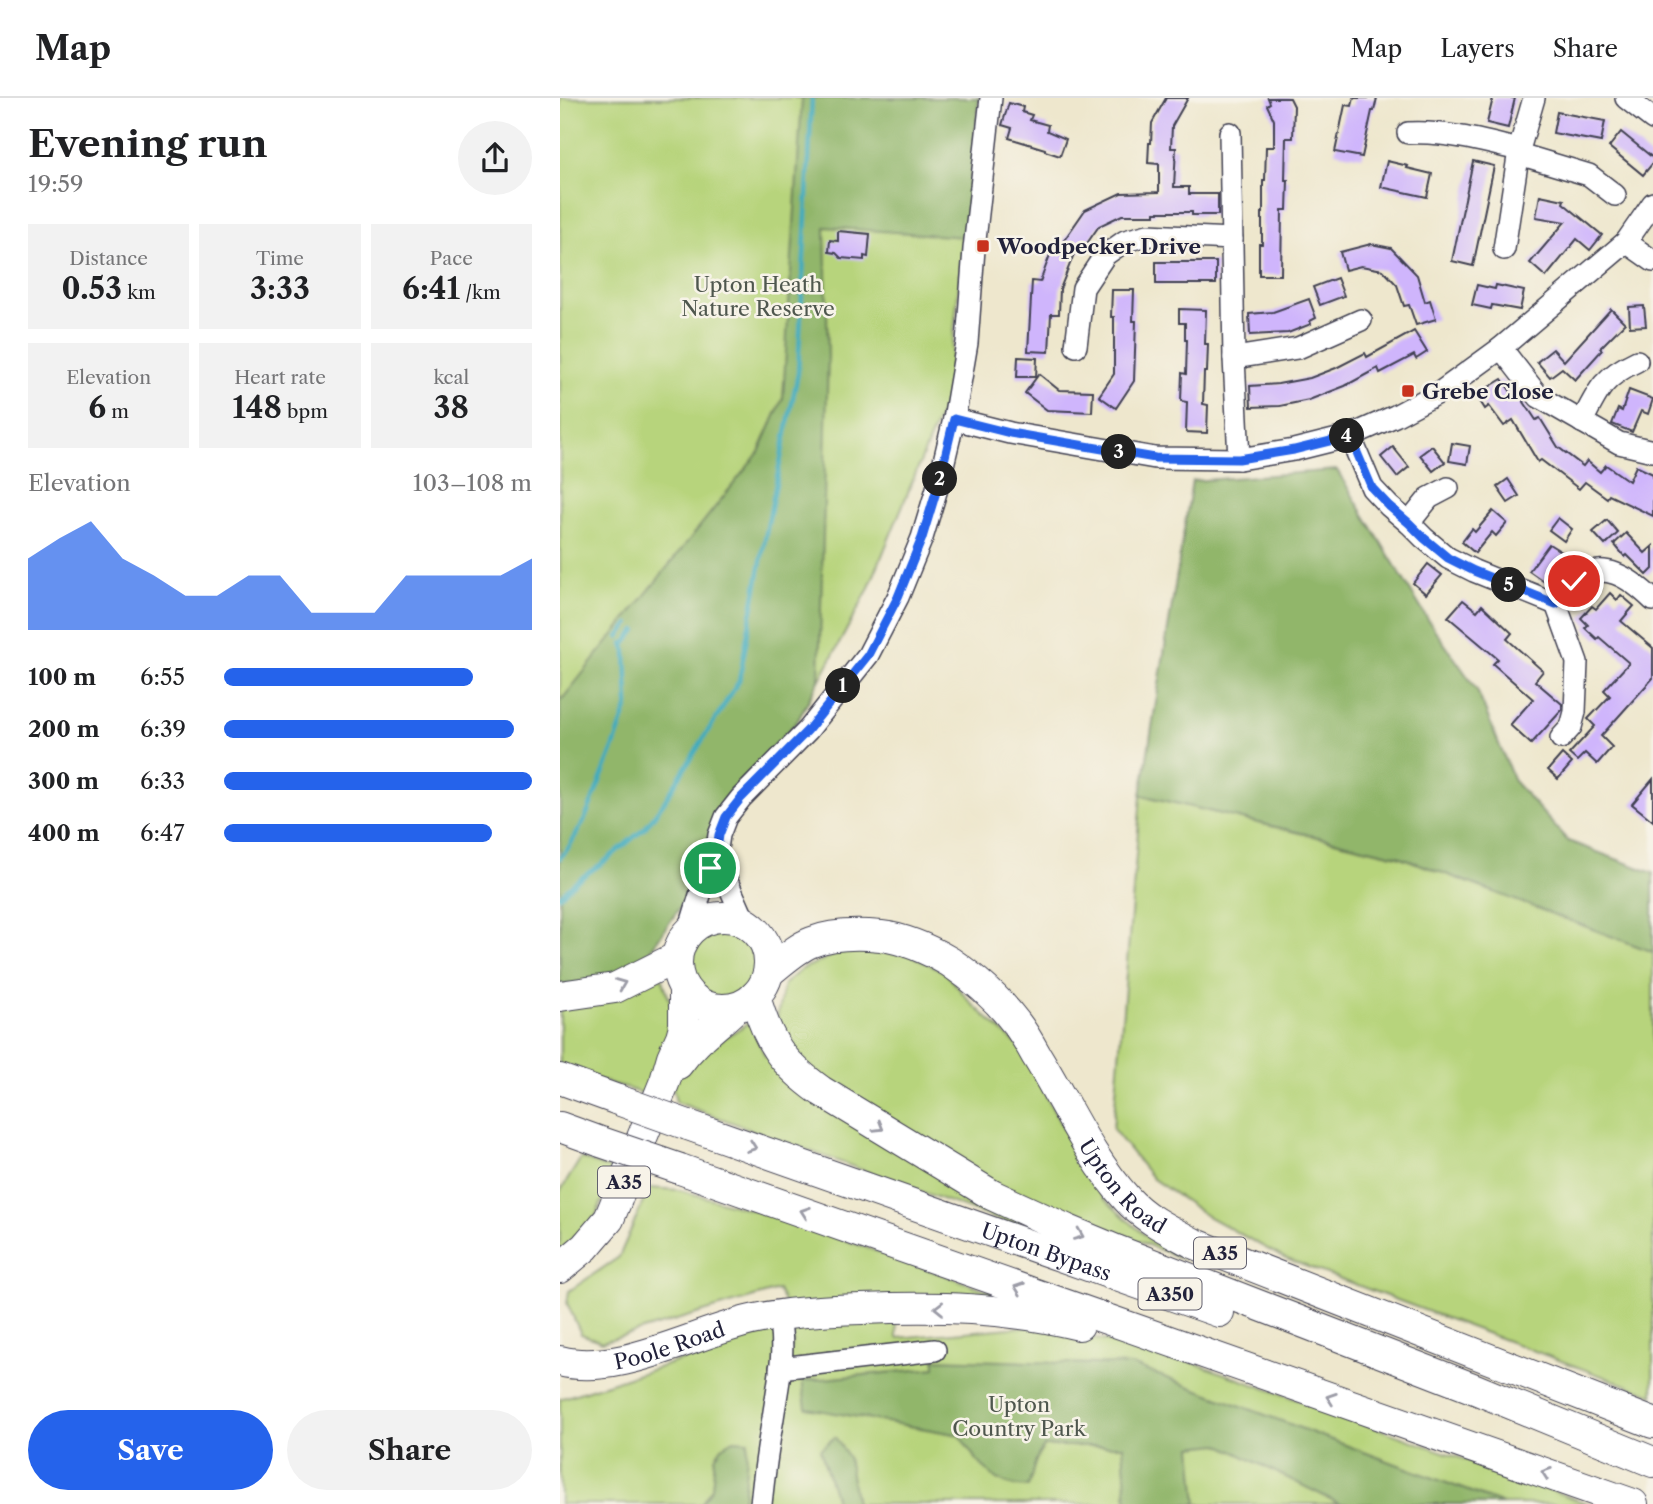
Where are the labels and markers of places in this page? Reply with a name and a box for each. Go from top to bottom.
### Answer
place label: Woodpecker Drive [996,234,1201,259]
marker: Woodpecker Drive [975,238,991,254]
place label: Grebe Close [1422,379,1554,404]
marker: Grebe Close [1400,383,1416,399]
pin: 4 [1330,418,1364,454]
pin: 3 [1102,434,1136,470]
pin: 2 [922,462,958,496]
pin [1544,551,1604,611]
pin: 5 [1492,568,1527,602]
pin: 1 [826,668,860,704]
pin [680,838,740,898]

